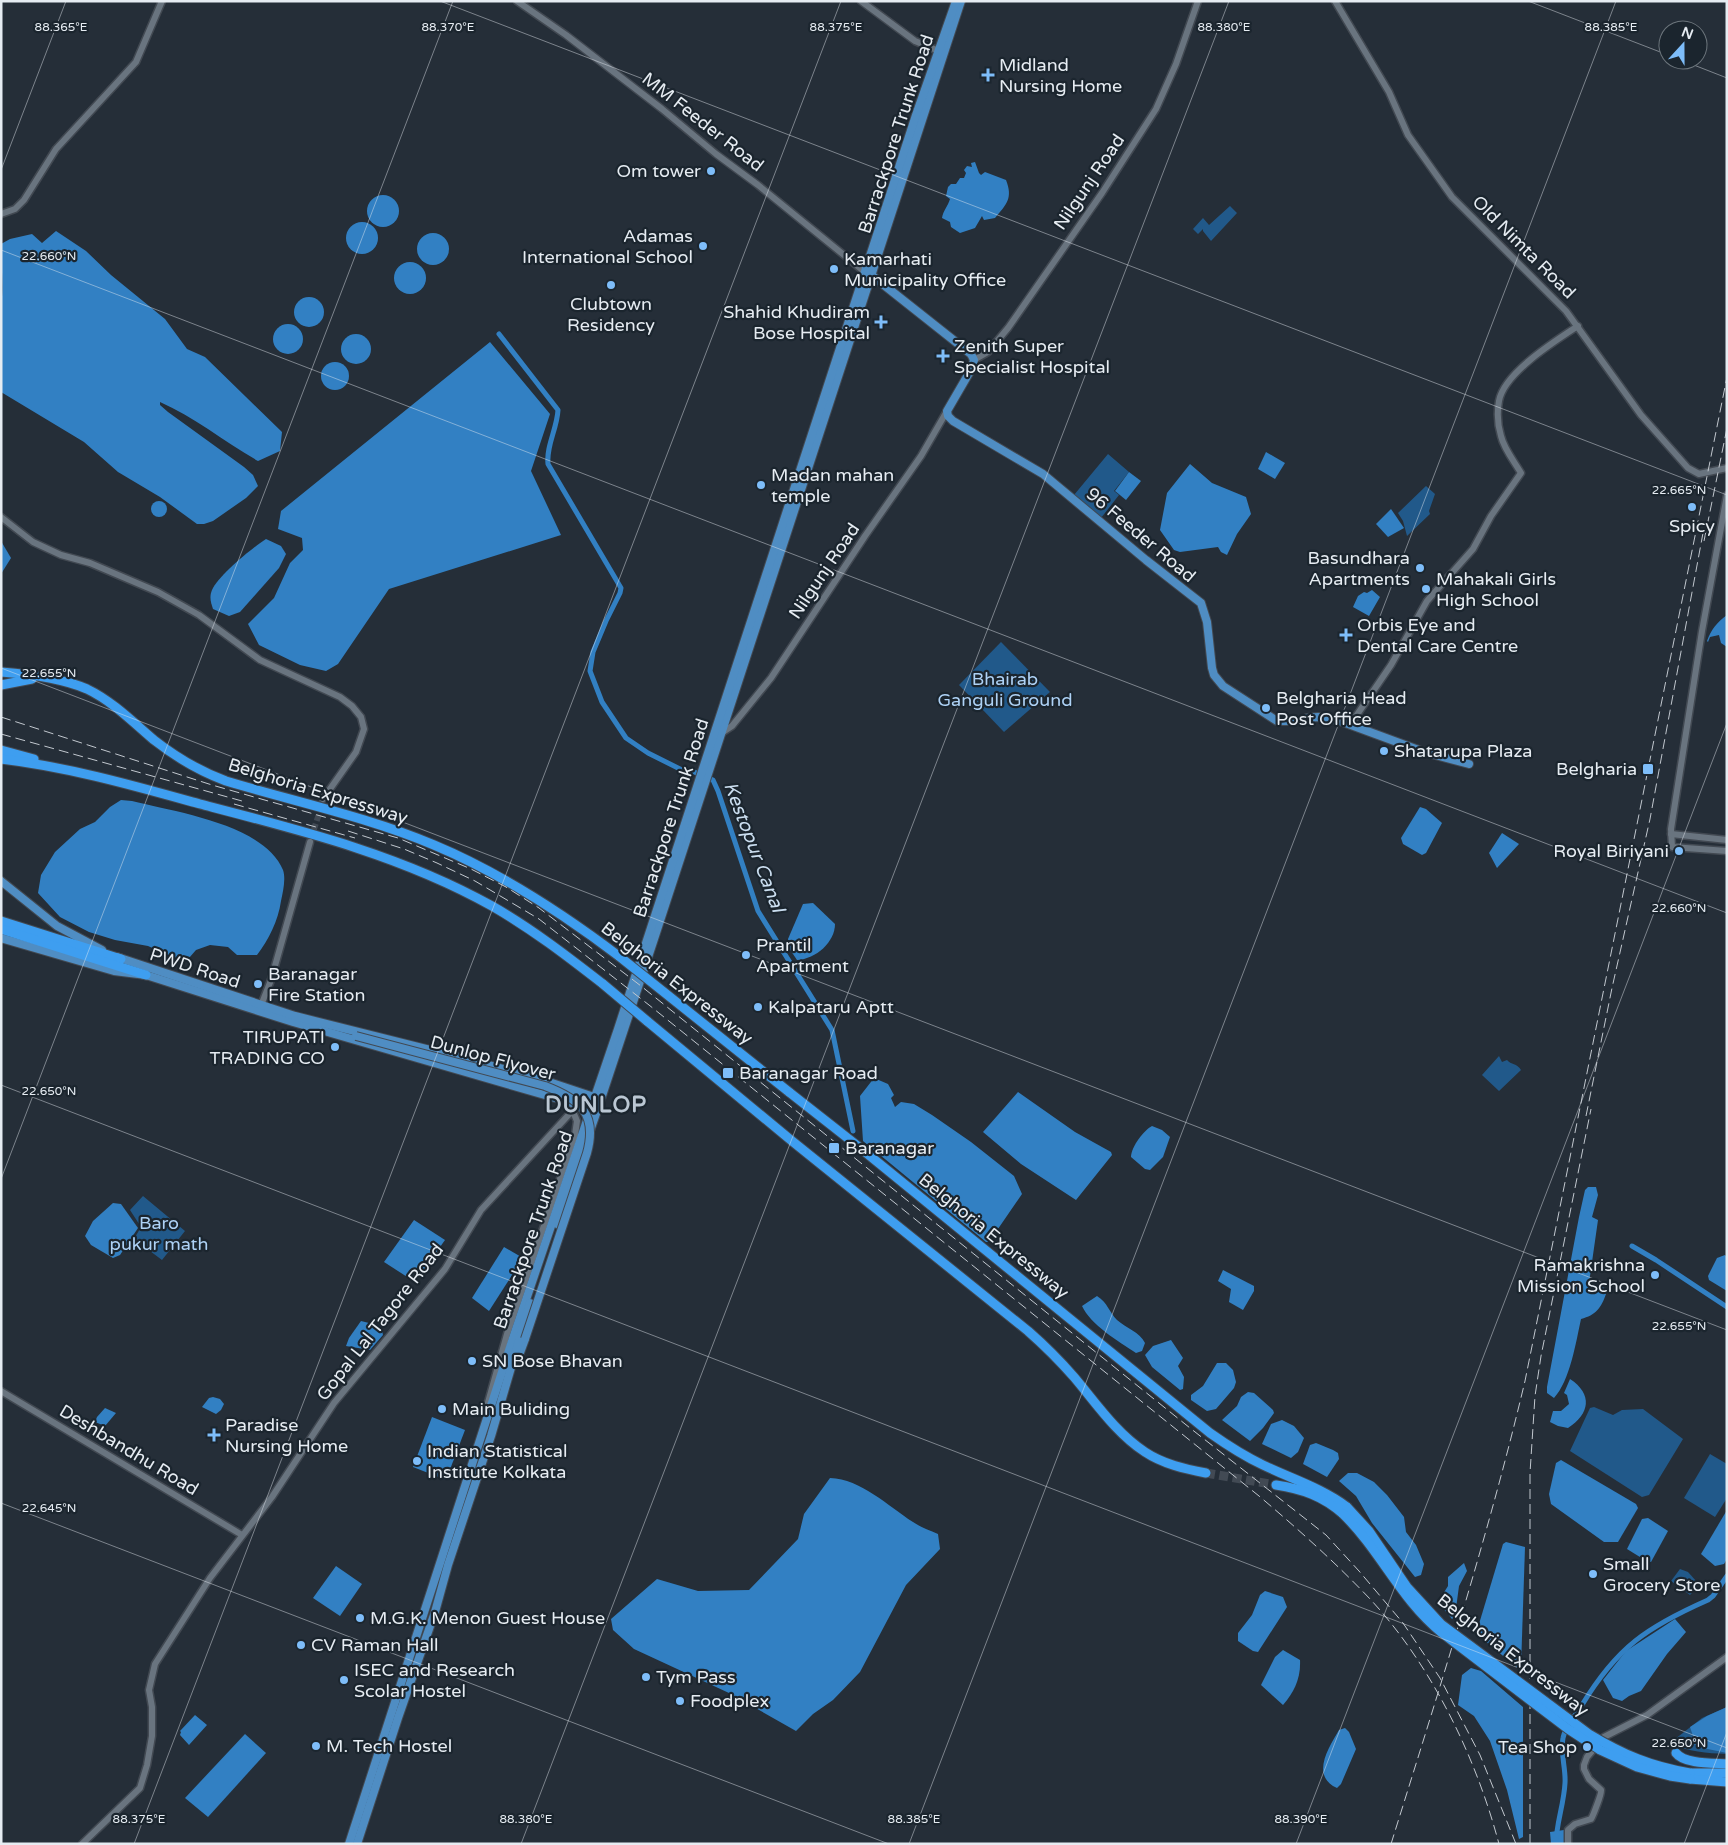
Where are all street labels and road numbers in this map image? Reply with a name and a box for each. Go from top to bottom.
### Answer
street label: Barrackpore Trunk Road [853,32,939,236]
street label: MM Feeder Road [638,68,768,176]
street label: Nilgunj Road [1049,130,1129,234]
street label: Old Nimta Road [1468,191,1580,303]
street label: 96 Feeder Road [1082,483,1200,587]
street label: Nilgunj Road [784,519,864,623]
street label: Barrackpore Trunk Road [628,716,714,920]
street label: Belghoria Expressway [225,753,411,829]
street label: Belghoria Expressway [597,917,758,1049]
street label: PWD Road [147,943,243,993]
street label: Dunlop Flyover [428,1031,558,1085]
street label: Barrackpore Trunk Road [489,1128,577,1332]
street label: Belghoria Expressway [914,1169,1074,1304]
street label: Gopal Lal Tagore Road [312,1239,448,1405]
street label: Deshbandhu Road [55,1400,203,1500]
street label: Belghoria Expressway [1433,1589,1594,1721]

